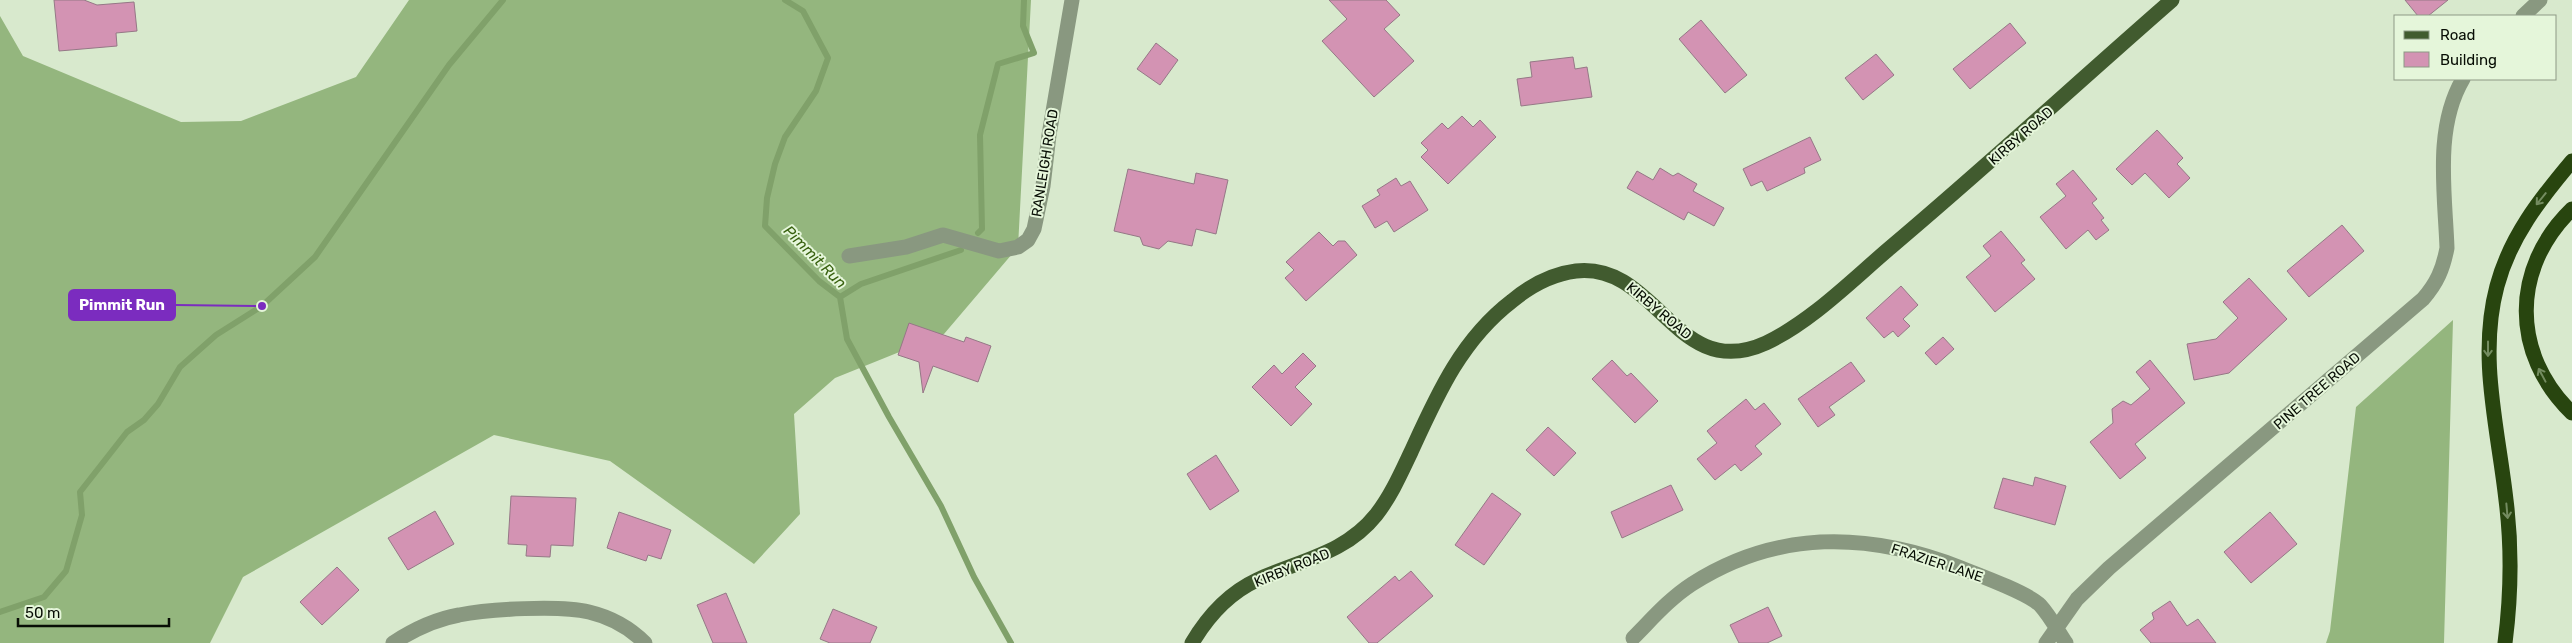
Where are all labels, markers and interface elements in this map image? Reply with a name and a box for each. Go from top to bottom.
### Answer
legend [2394,15,2557,80]
text: Road [2440,26,2476,44]
text: Building [2440,51,2497,69]
street label: KIRBY ROAD [1985,103,2057,169]
street label: RANLEIGH ROAD [1028,108,1062,218]
one-way arrow [2536,192,2547,205]
water label: Pimmit Run [780,222,850,292]
street label: KIRBY ROAD [1623,279,1695,343]
callout: Pimmit Run [69,290,175,320]
text: Pimmit Run [79,296,165,314]
one-way arrow [2483,341,2493,357]
street label: PINE TREE ROAD [2270,349,2364,433]
one-way arrow [2537,368,2547,383]
one-way arrow [2502,502,2512,518]
street label: FRAZIER LANE [1889,540,1985,586]
street label: KIRBY ROAD [1252,545,1332,591]
scale bar [18,596,169,628]
text: 50 m [25,604,60,622]

